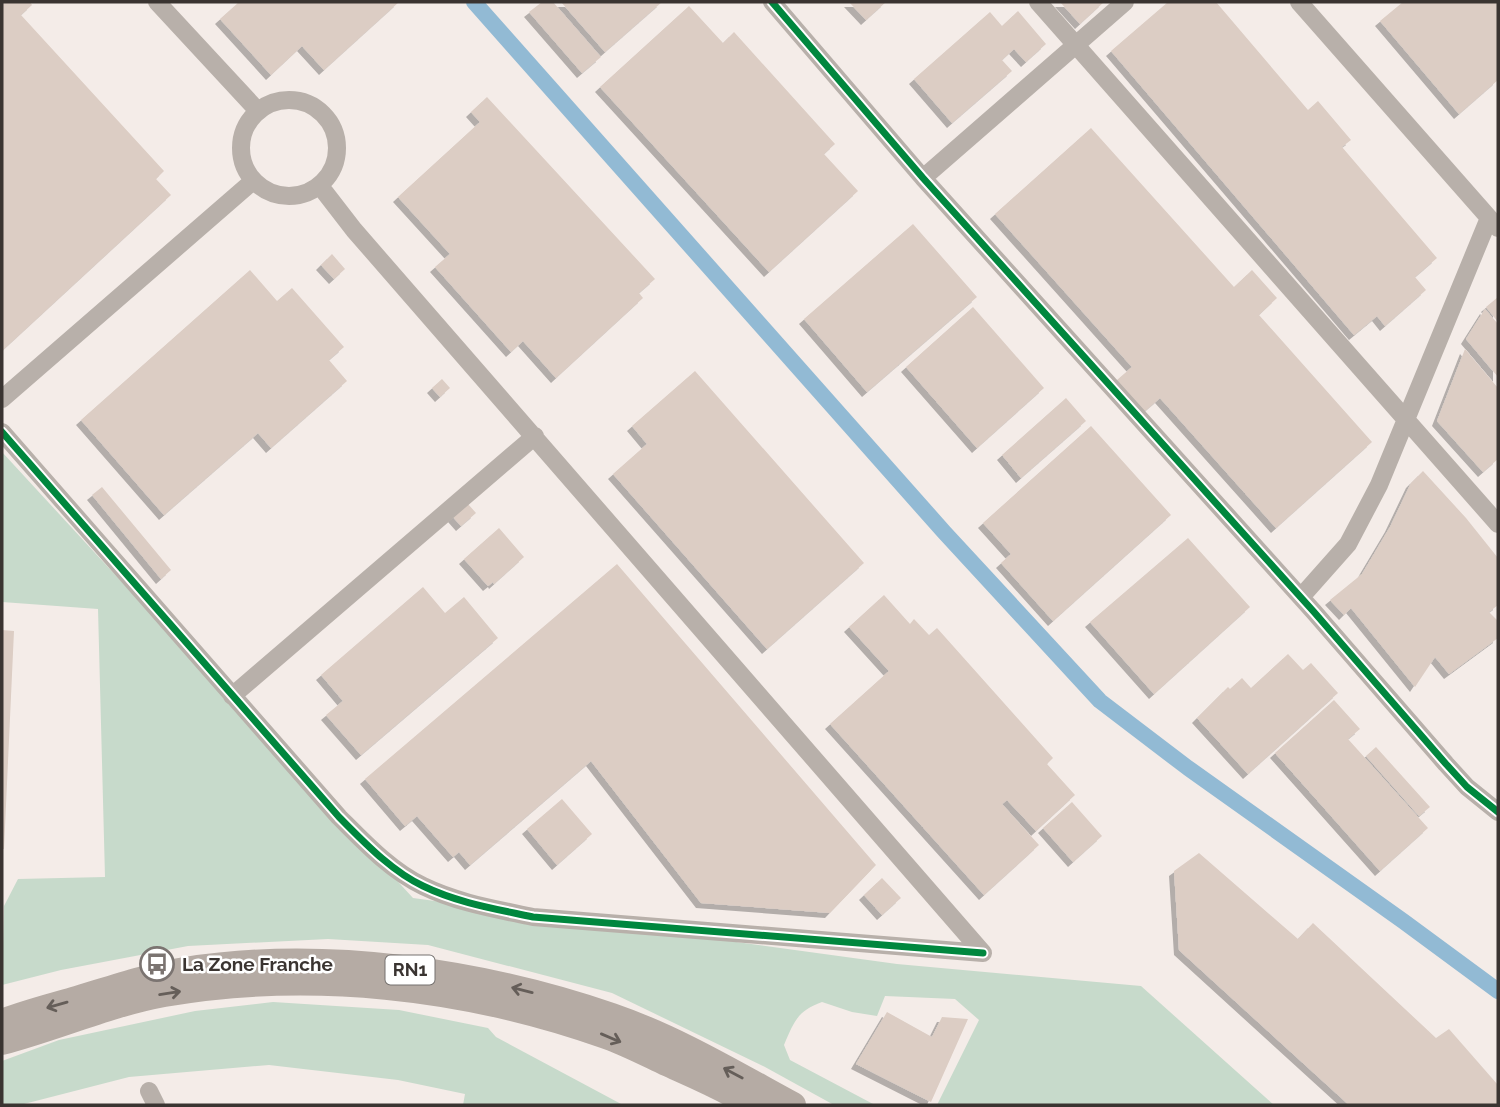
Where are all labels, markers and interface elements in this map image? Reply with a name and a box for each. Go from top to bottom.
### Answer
bus stop icon: La Zone Franche [138,945,176,983]
place label: La Zone Franche [182,953,333,975]
road number: RN1 [386,956,434,985]
one-way arrow [511,983,534,996]
one-way arrow [158,986,181,999]
one-way arrow [46,999,68,1012]
one-way arrow [600,1033,621,1046]
one-way arrow [723,1065,743,1079]

